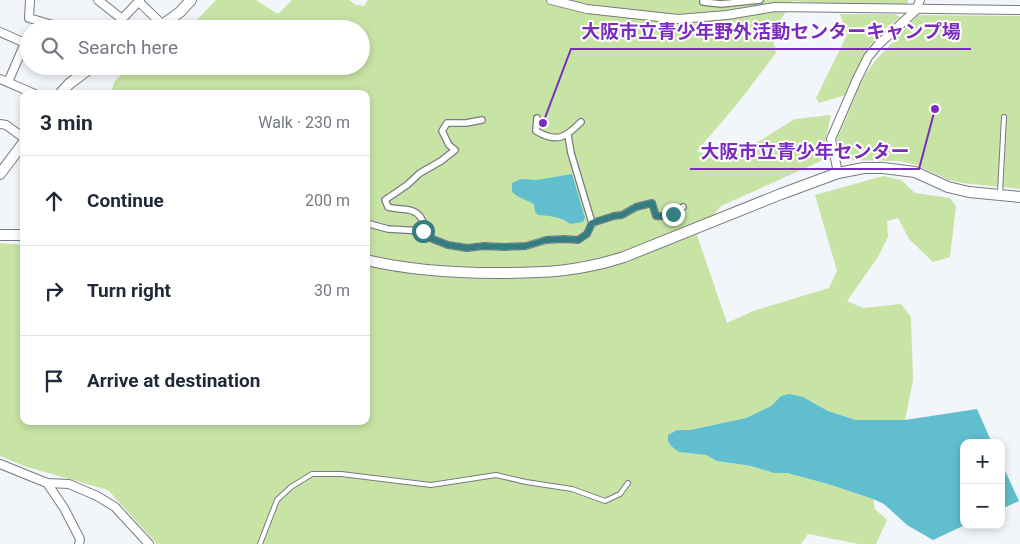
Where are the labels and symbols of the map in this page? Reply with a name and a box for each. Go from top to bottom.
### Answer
callout: 大阪市立青少年野外活動センターキャンプ場 [571,15,971,49]
text: 大阪市立青少年野外活動センターキャンプ場 [581,20,961,43]
callout: 大阪市立青少年センター [690,135,919,169]
text: 大阪市立青少年センター [700,140,910,163]
route end [662,203,685,226]
route start [412,220,435,243]

